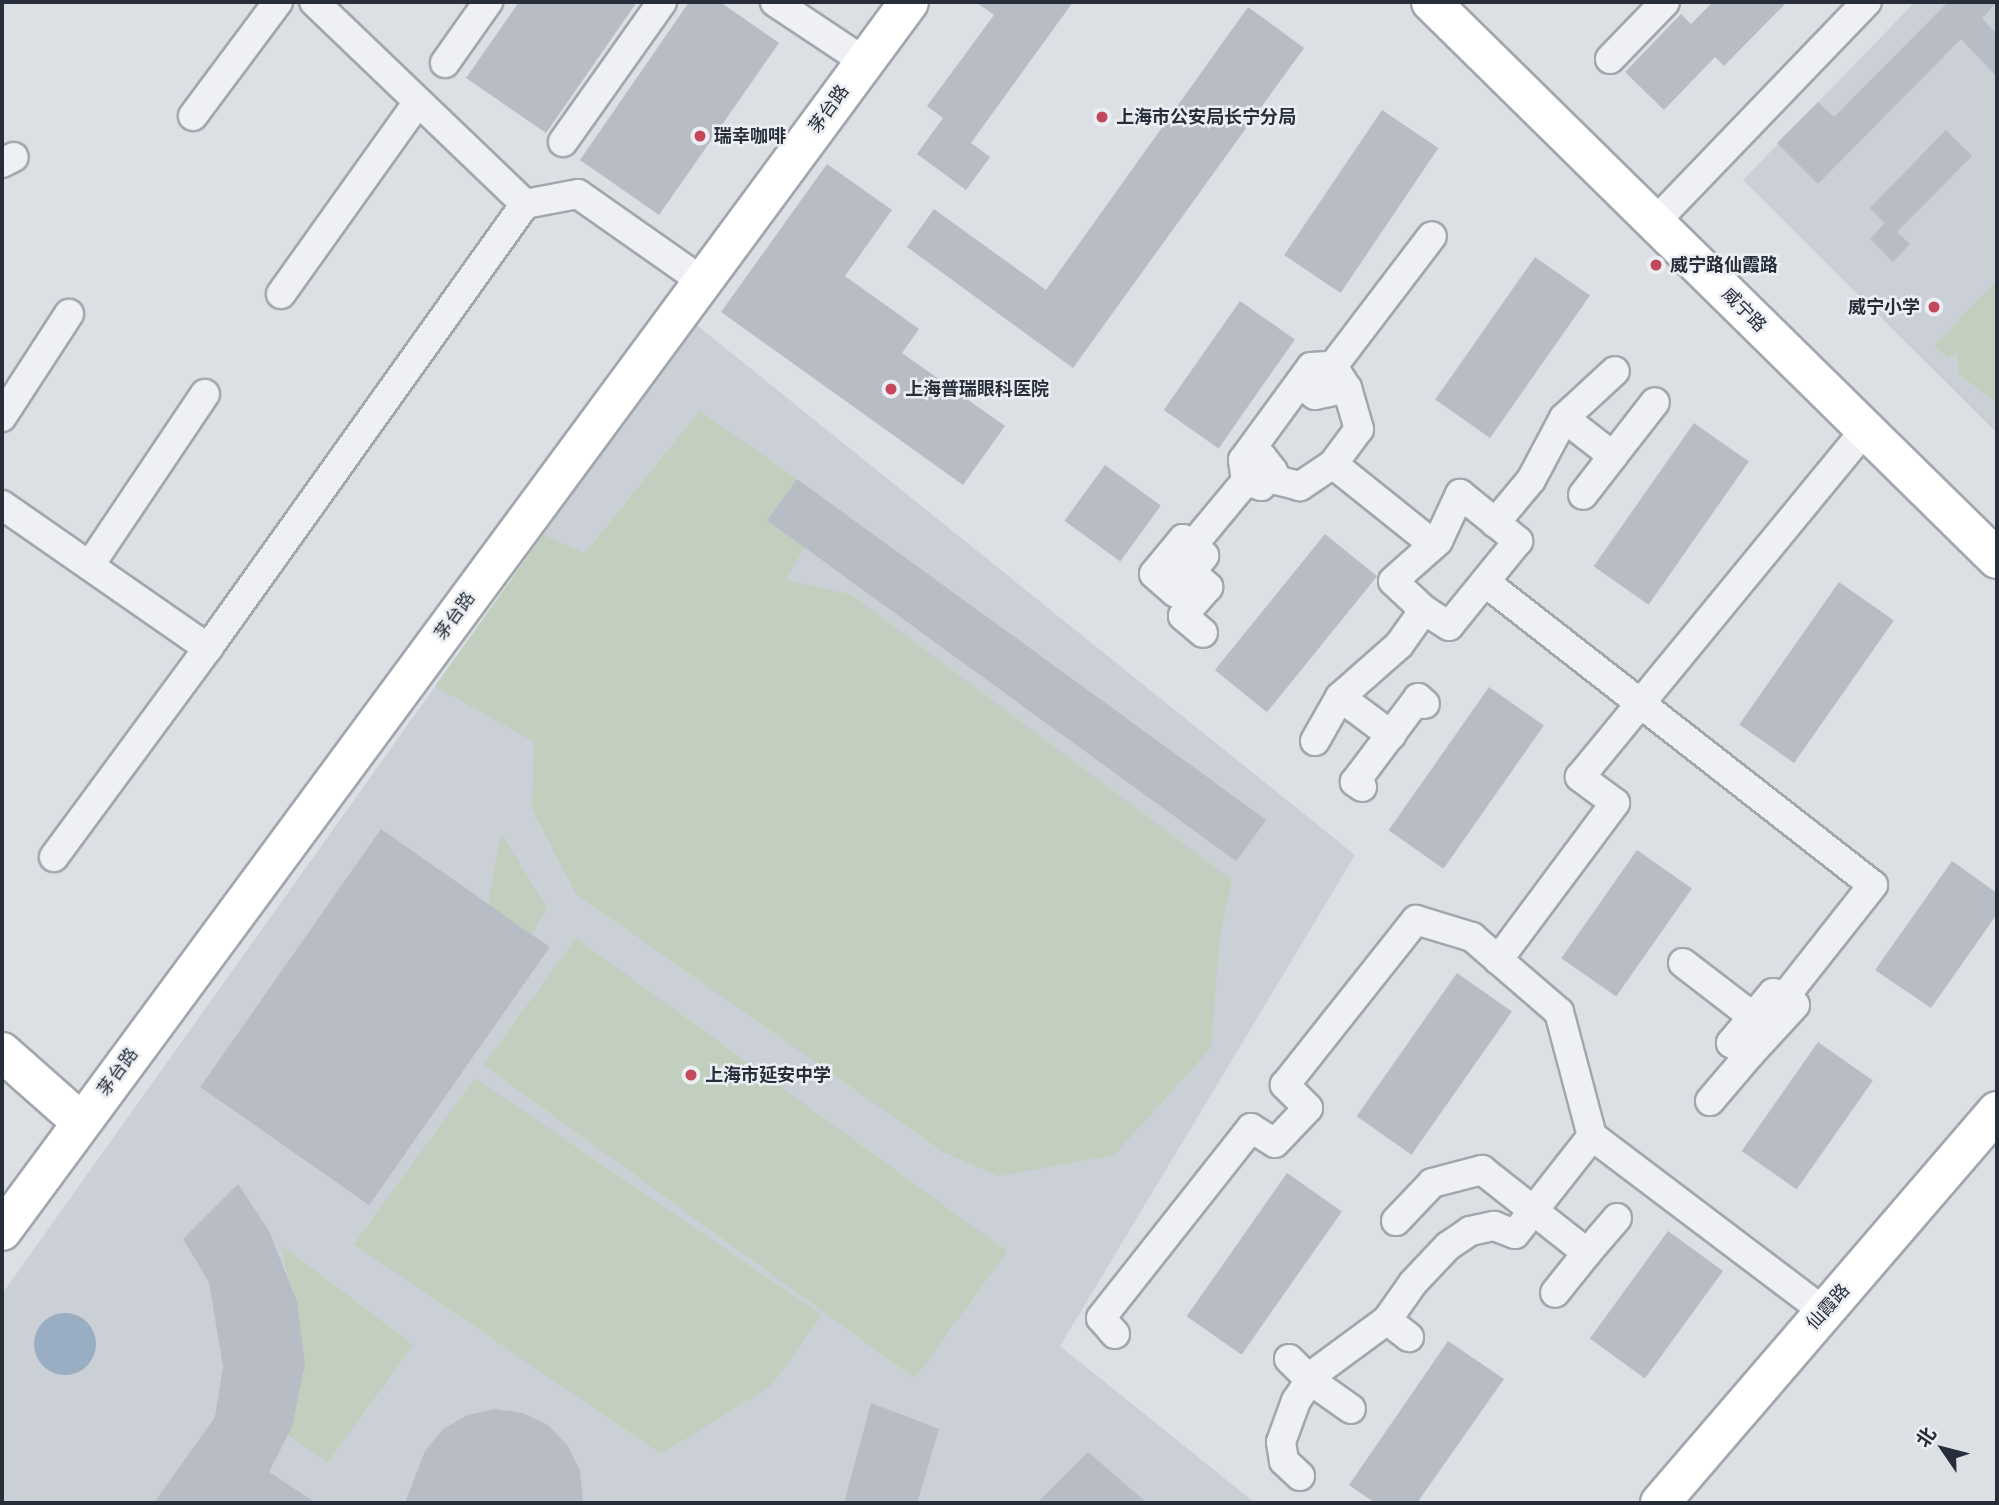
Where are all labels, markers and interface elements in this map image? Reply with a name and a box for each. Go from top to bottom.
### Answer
street label: 茅台路 [804,81,854,137]
place label: 上海市公安局长宁分局 [1116,106,1296,128]
marker: 上海市公安局长宁分局 [1094,109,1110,125]
place label: 瑞幸咖啡 [714,125,786,147]
marker: 瑞幸咖啡 [692,128,708,144]
place label: 威宁路仙霞路 [1670,254,1778,276]
marker: 威宁路仙霞路 [1648,257,1664,273]
street label: 威宁路 [1717,283,1771,337]
place label: 威宁小学 [1848,296,1920,318]
marker: 威宁小学 [1926,299,1942,315]
place label: 上海普瑞眼科医院 [905,378,1049,400]
marker: 上海普瑞眼科医院 [883,381,899,397]
street label: 茅台路 [430,588,480,644]
street label: 茅台路 [93,1044,143,1100]
place label: 上海市延安中学 [705,1064,831,1086]
marker: 上海市延安中学 [683,1067,699,1083]
street label: 仙霞路 [1802,1280,1854,1334]
north arrow [1908,1414,1978,1484]
text: 北 [1910,1422,1942,1452]

